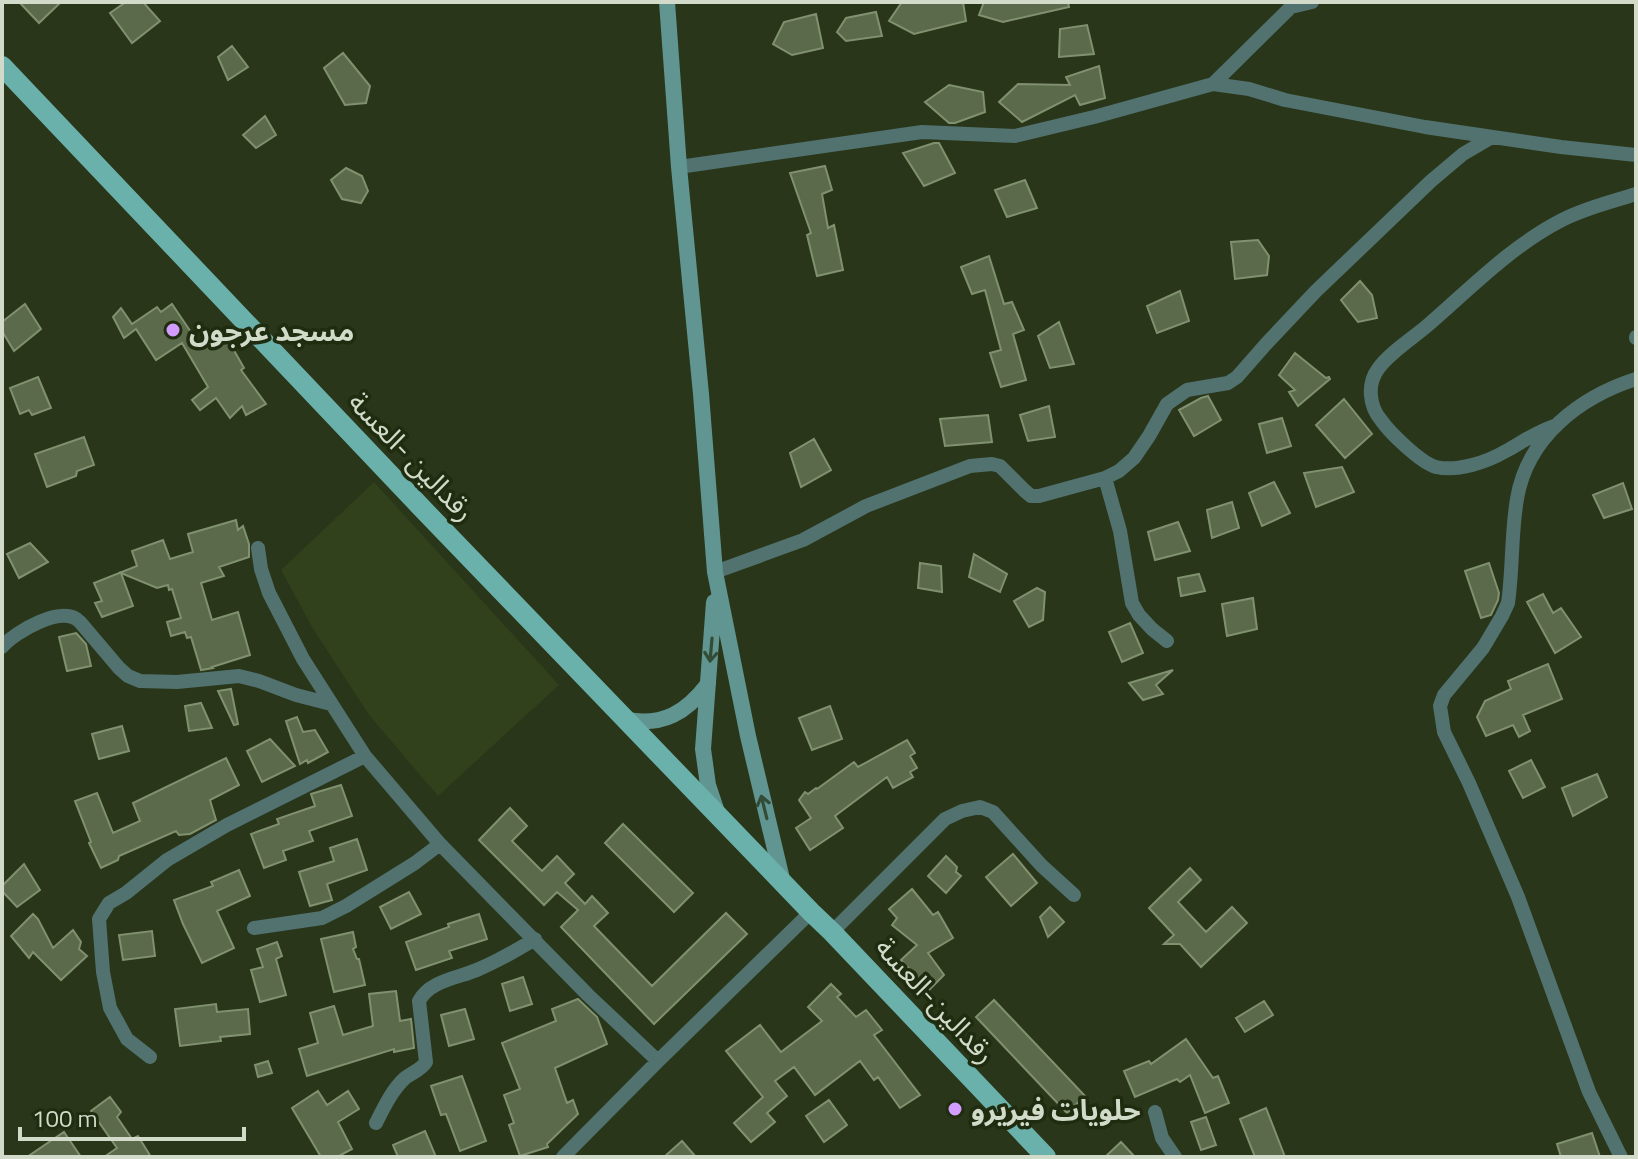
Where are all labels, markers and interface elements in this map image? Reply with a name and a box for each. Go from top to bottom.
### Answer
place label: مسجد عرجون [189,309,354,352]
marker: مسجد عرجون [164,321,182,339]
street label: رقدالين -العسة [339,381,485,531]
one-way arrow [703,636,718,663]
one-way arrow [756,795,771,821]
street label: رقدالين-العسة [866,927,1006,1073]
place label: حلويات فيريرو [971,1088,1141,1131]
scale bar [20,1091,244,1141]
text: 100 m [32,1100,98,1136]
marker: حلويات فيريرو [946,1100,964,1118]

